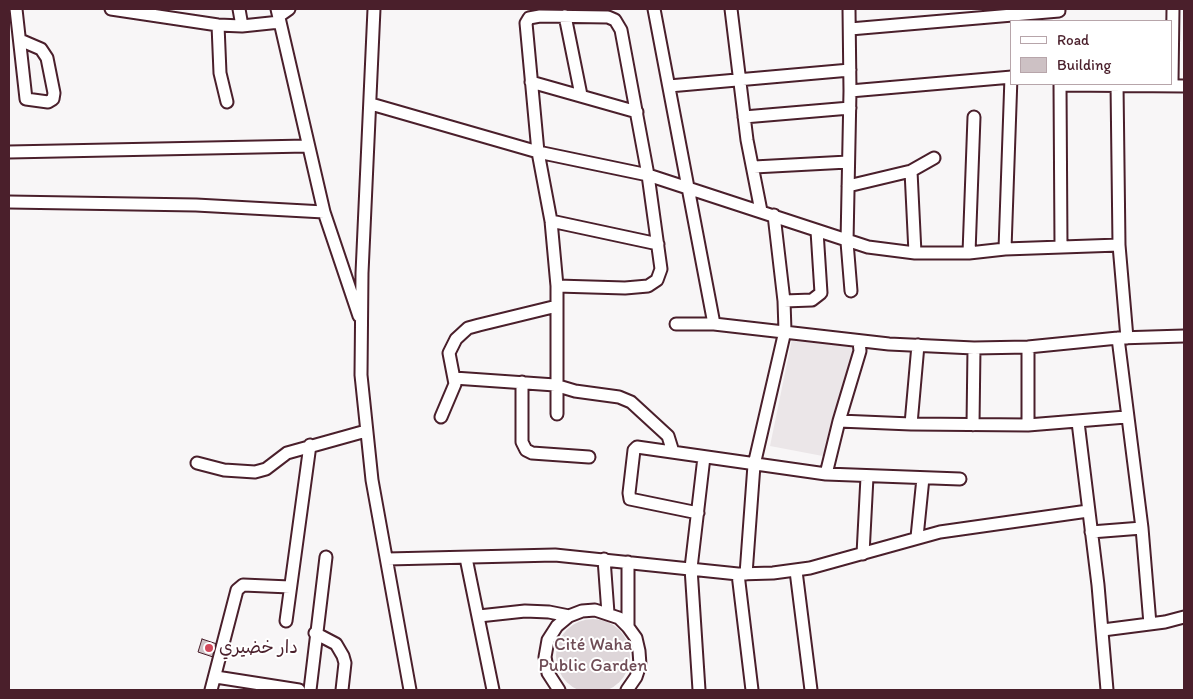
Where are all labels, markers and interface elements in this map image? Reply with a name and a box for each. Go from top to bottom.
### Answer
legend [1010,20,1173,85]
text: Road [1057,31,1089,49]
text: Building [1057,56,1111,74]
park label: Cité Waha Public Garden [538,634,648,676]
place label: دار خضيري [219,637,298,659]
marker: دار خضيري [203,642,215,654]

